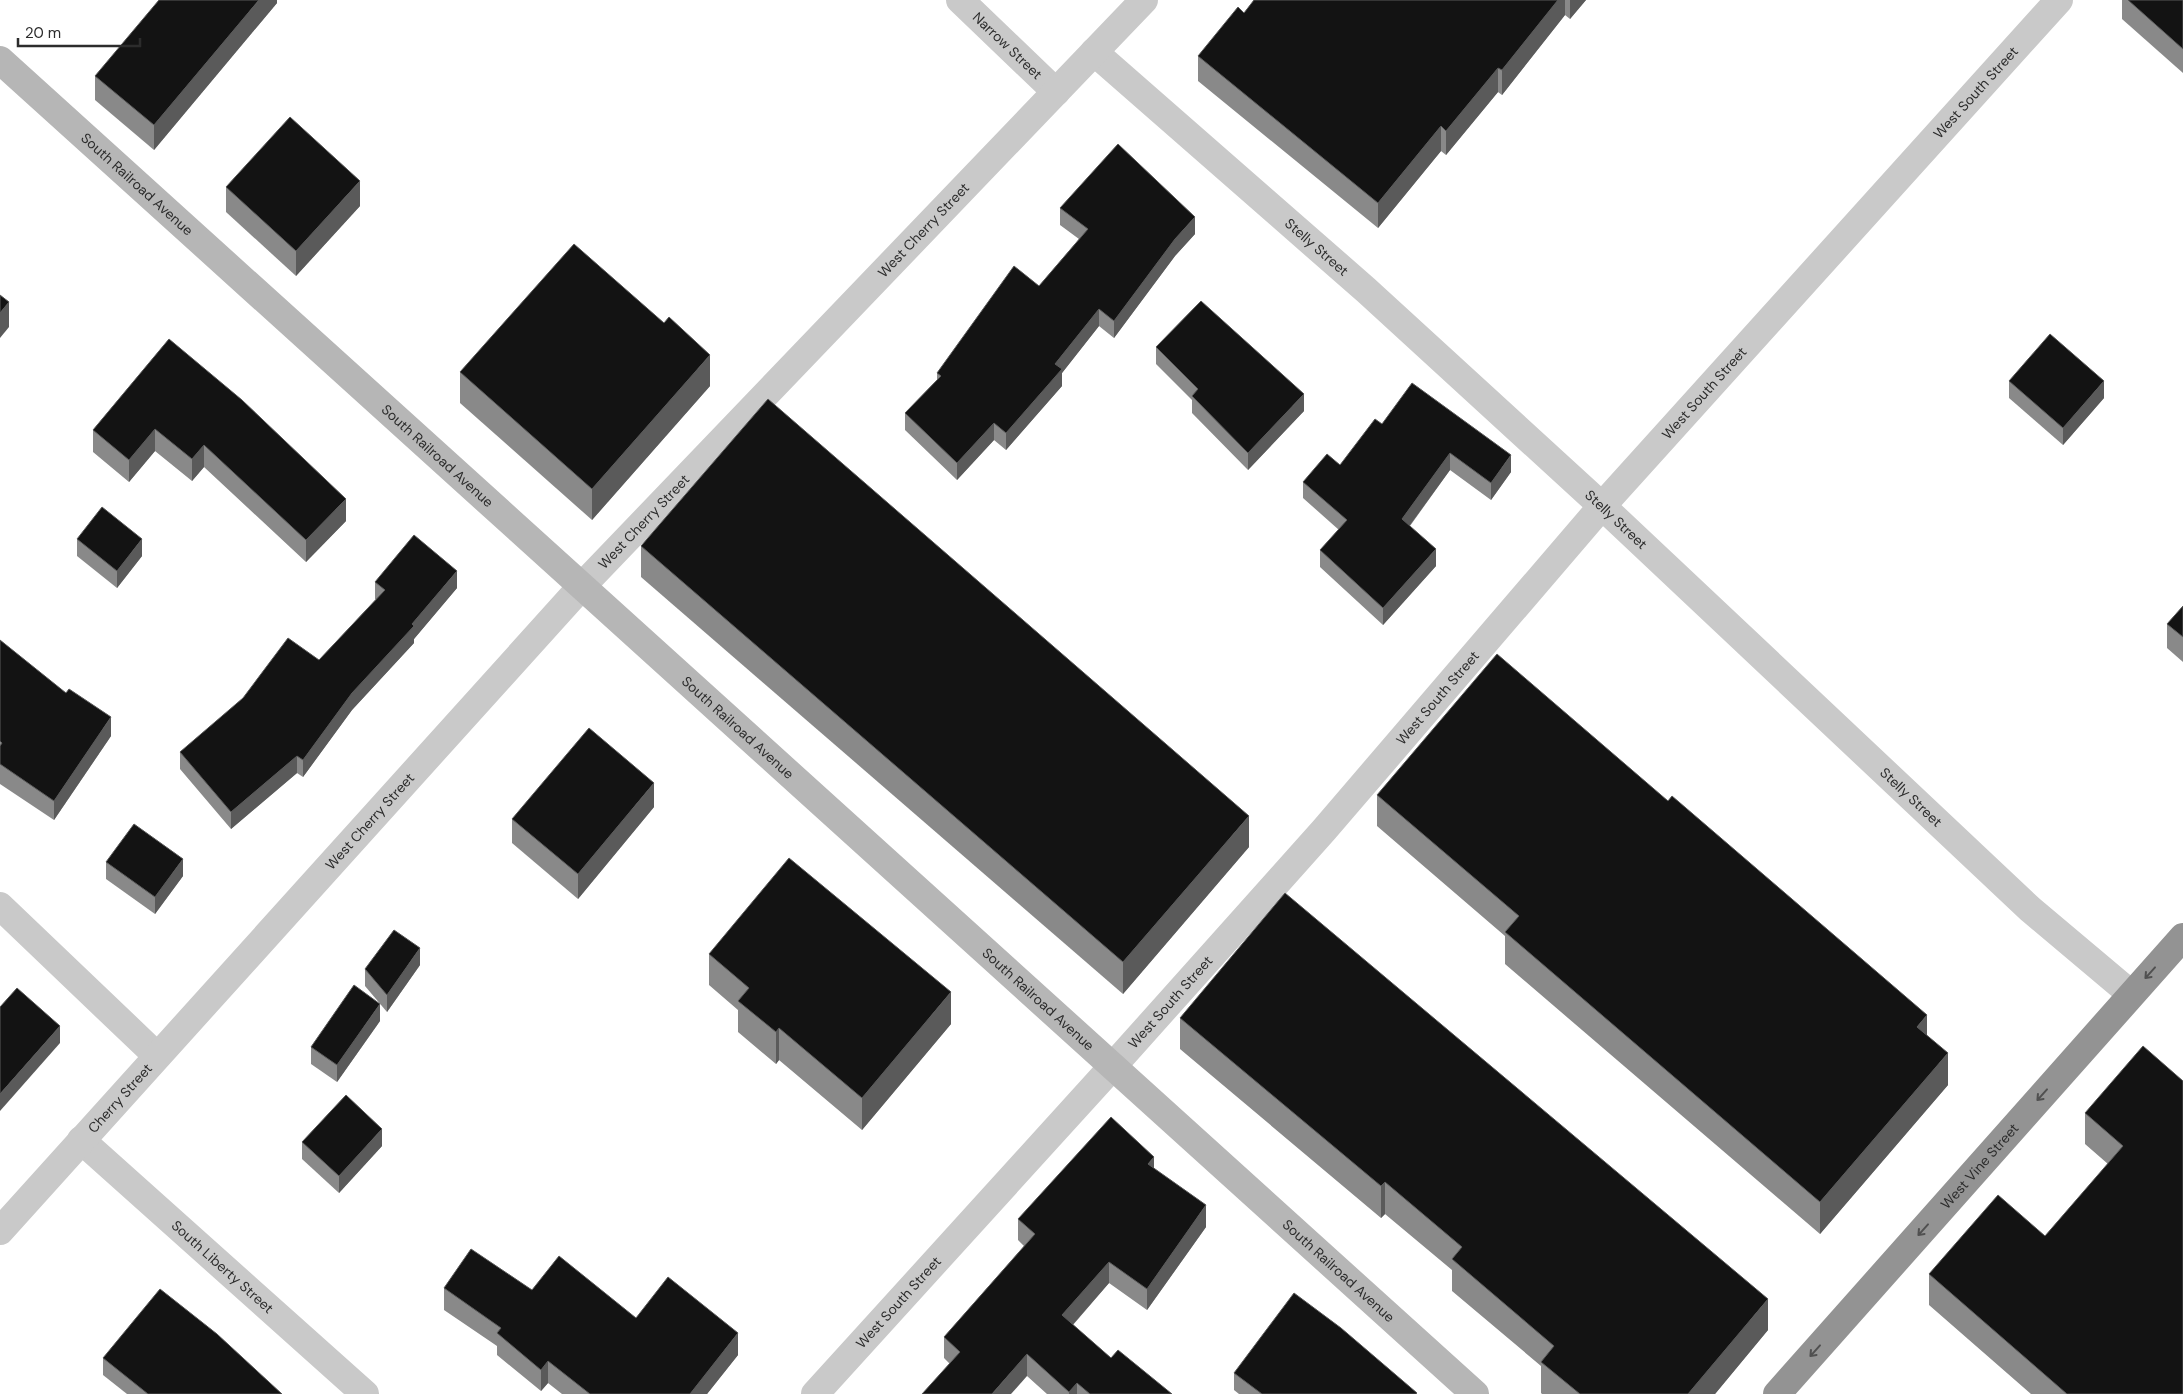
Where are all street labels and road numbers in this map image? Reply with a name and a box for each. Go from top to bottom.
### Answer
street label: Narrow Street [969,8,1046,83]
street label: West South Street [1929,42,2022,142]
street label: South Railroad Avenue [77,129,197,239]
street label: West Cherry Street [874,179,973,281]
street label: Stelly Street [1281,214,1352,280]
street label: West South Street [1658,343,1750,443]
street label: South Railroad Avenue [378,400,497,511]
street label: West Cherry Street [594,470,693,573]
street label: Stelly Street [1581,486,1651,553]
street label: West South Street [1392,647,1483,748]
street label: South Railroad Avenue [678,672,798,783]
street label: Stelly Street [1876,764,1946,831]
street label: West Cherry Street [321,769,418,873]
street label: South Railroad Avenue [979,944,1098,1054]
street label: West South Street [1124,952,1216,1052]
street label: Cherry Street [84,1060,156,1137]
street label: West Vine Street [1937,1119,2022,1213]
street label: South Railroad Avenue [1279,1215,1399,1326]
street label: South Liberty Street [168,1216,278,1317]
street label: West South Street [852,1252,945,1352]

